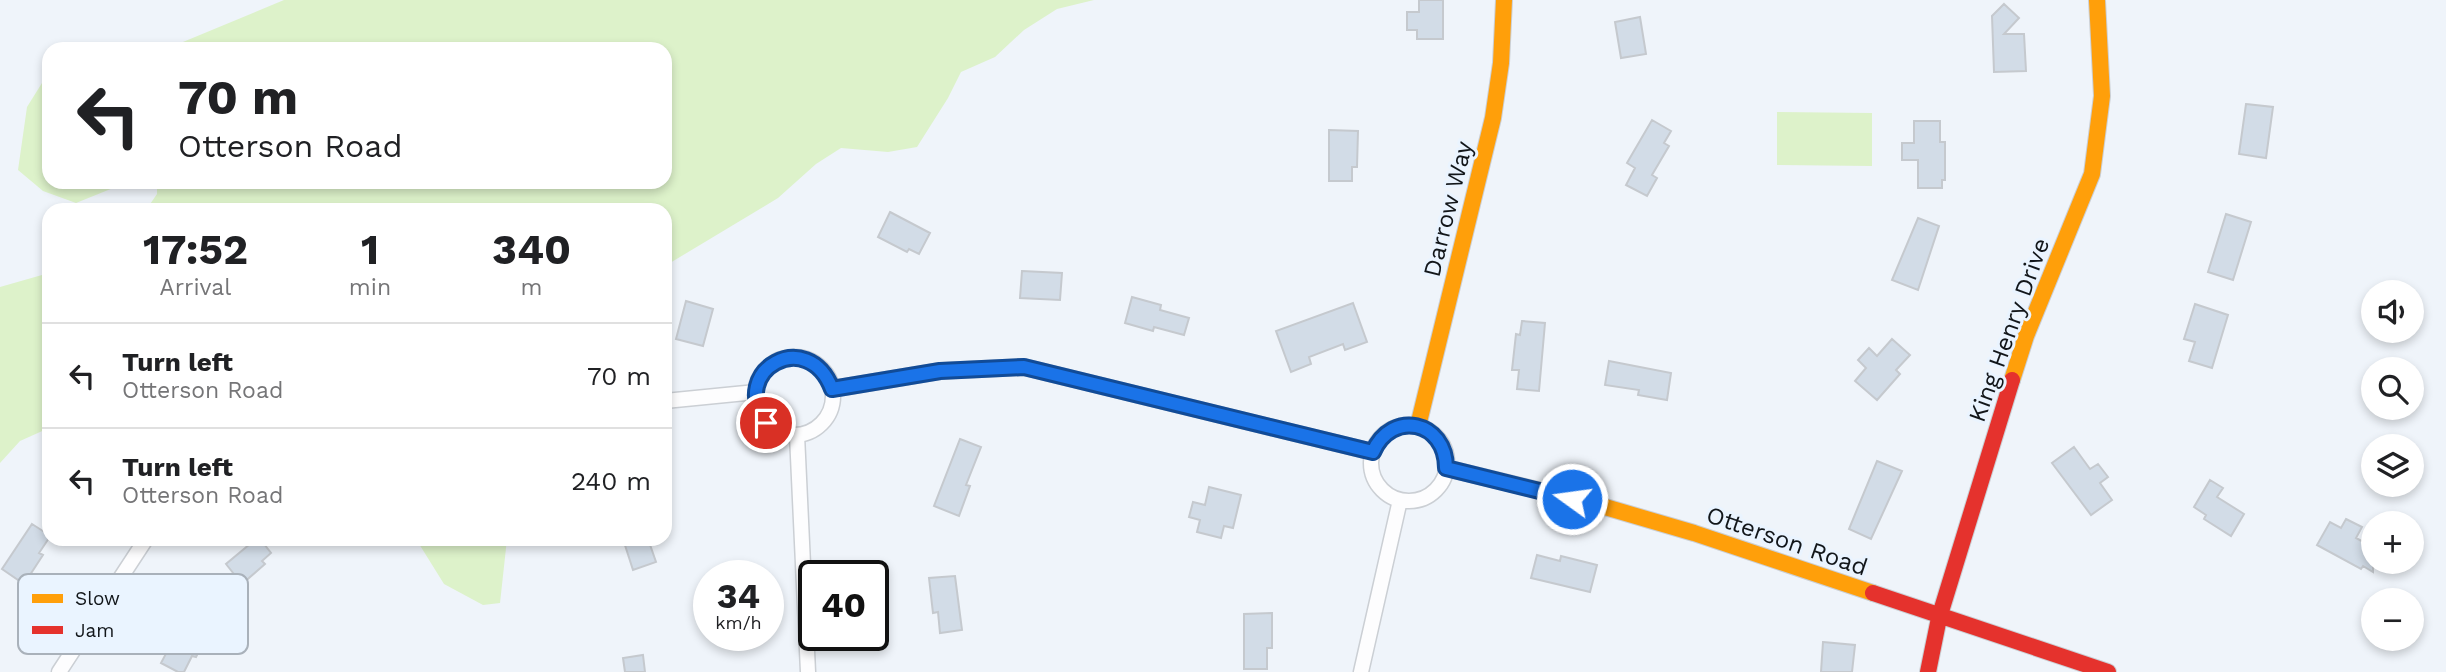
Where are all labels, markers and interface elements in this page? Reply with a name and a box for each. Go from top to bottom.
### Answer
text: 70 m [178,68,298,126]
icon: left [63,70,154,161]
text: Otterson Road [178,127,402,165]
street label: Darrow Way [1418,138,1479,280]
text: 17:52 [143,225,248,274]
text: 1 [361,225,379,274]
text: 340 [492,225,571,274]
street label: King Henry Drive [1963,234,2055,426]
text: Arrival [160,274,231,301]
text: min [349,274,391,301]
text: m [521,274,543,301]
map controls [2361,280,2424,651]
button: sound [2361,280,2424,343]
text: Turn left [122,347,233,377]
icon: left [63,357,101,395]
button: search [2361,357,2424,420]
text: 70 m [587,361,651,391]
text: Otterson Road [122,377,283,404]
pin [736,393,796,453]
icon: arrive [747,404,785,442]
button: layers [2361,434,2424,497]
text: Turn left [122,452,233,482]
icon: left [63,462,101,500]
position arrow [1535,462,1609,536]
text: 240 m [571,466,651,496]
text: Otterson Road [122,482,283,509]
street label: Otterson Road [1703,500,1871,582]
button: + [2361,511,2424,574]
speed limit sign: 40 [798,560,889,651]
legend [18,574,248,654]
text: 34 [717,575,760,617]
text: Slow [75,587,120,610]
button: − [2361,588,2424,651]
text: km/h [715,612,762,633]
text: Jam [75,619,114,642]

